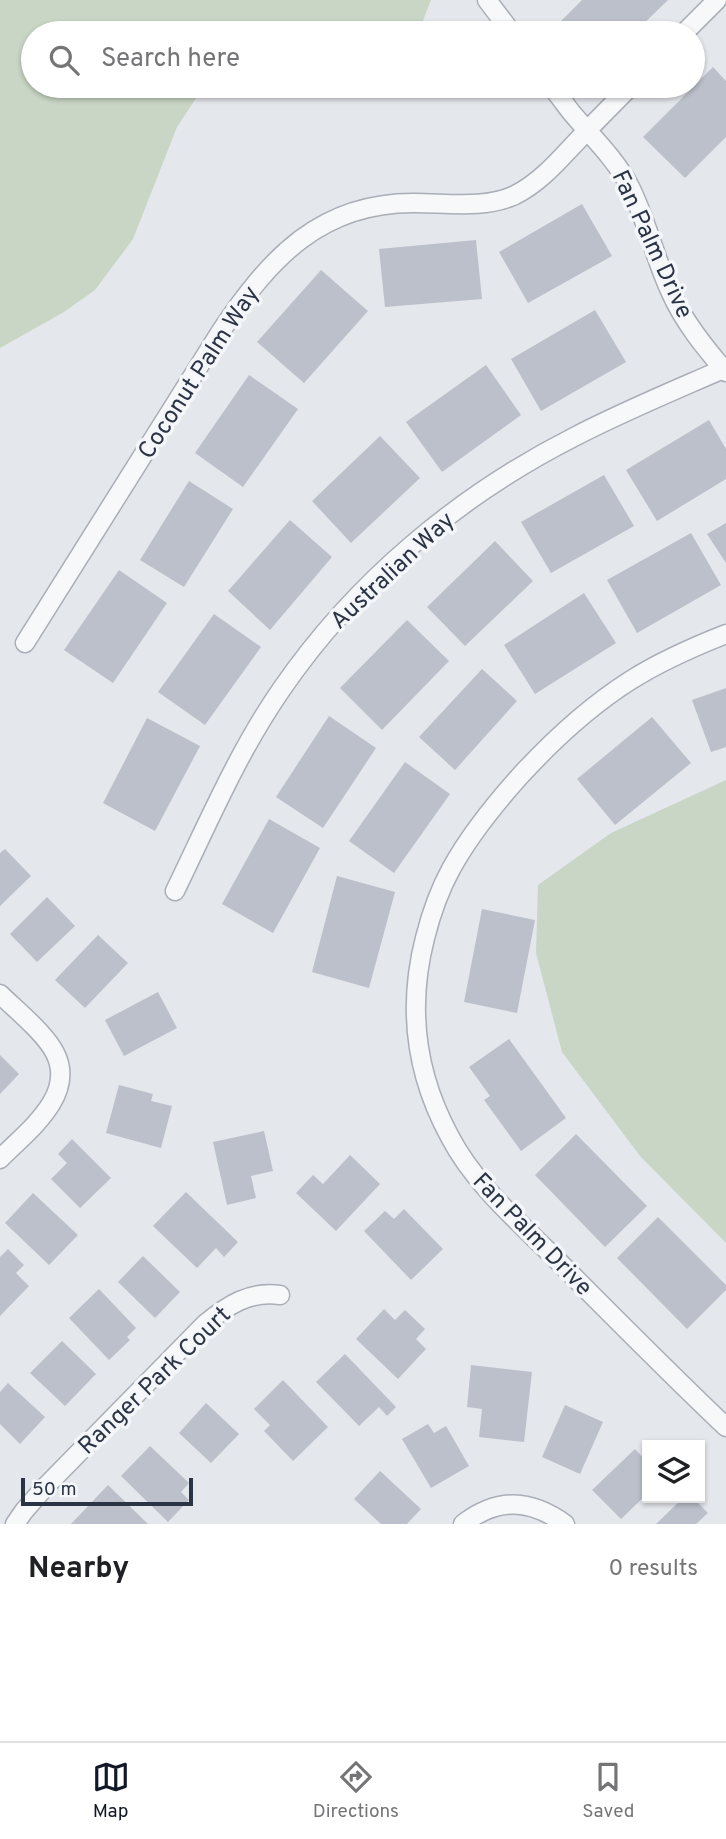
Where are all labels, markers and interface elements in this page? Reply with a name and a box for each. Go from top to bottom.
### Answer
search box [21,21,705,98]
icon: search [45,41,83,79]
text: Search here [101,43,240,76]
street label: Fan Palm Drive [604,166,699,324]
street label: Coconut Palm Way [132,281,267,465]
street label: Australian Way [325,506,462,637]
street label: Fan Palm Drive [465,1167,598,1303]
street label: Ranger Park Court [73,1301,238,1462]
map controls [642,1440,705,1503]
button: layers [642,1440,705,1503]
scale bar [21,1475,192,1507]
text: 50 m [32,1478,77,1502]
text: Nearby [28,1551,129,1588]
text: 0 results [609,1555,698,1584]
tab: Map [92,1758,130,1824]
tab: Directions [313,1758,399,1824]
tab: Saved [582,1758,634,1824]

